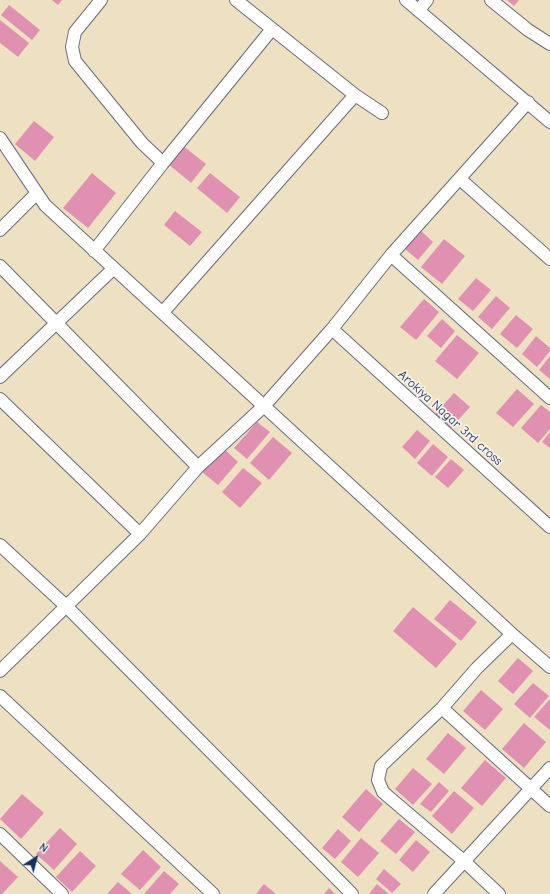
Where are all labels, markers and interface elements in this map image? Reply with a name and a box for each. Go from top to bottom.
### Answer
street label: Arokiya Nagar 3rd cross [395,367,505,469]
north arrow [16,838,56,878]
text: N [37,841,50,855]

